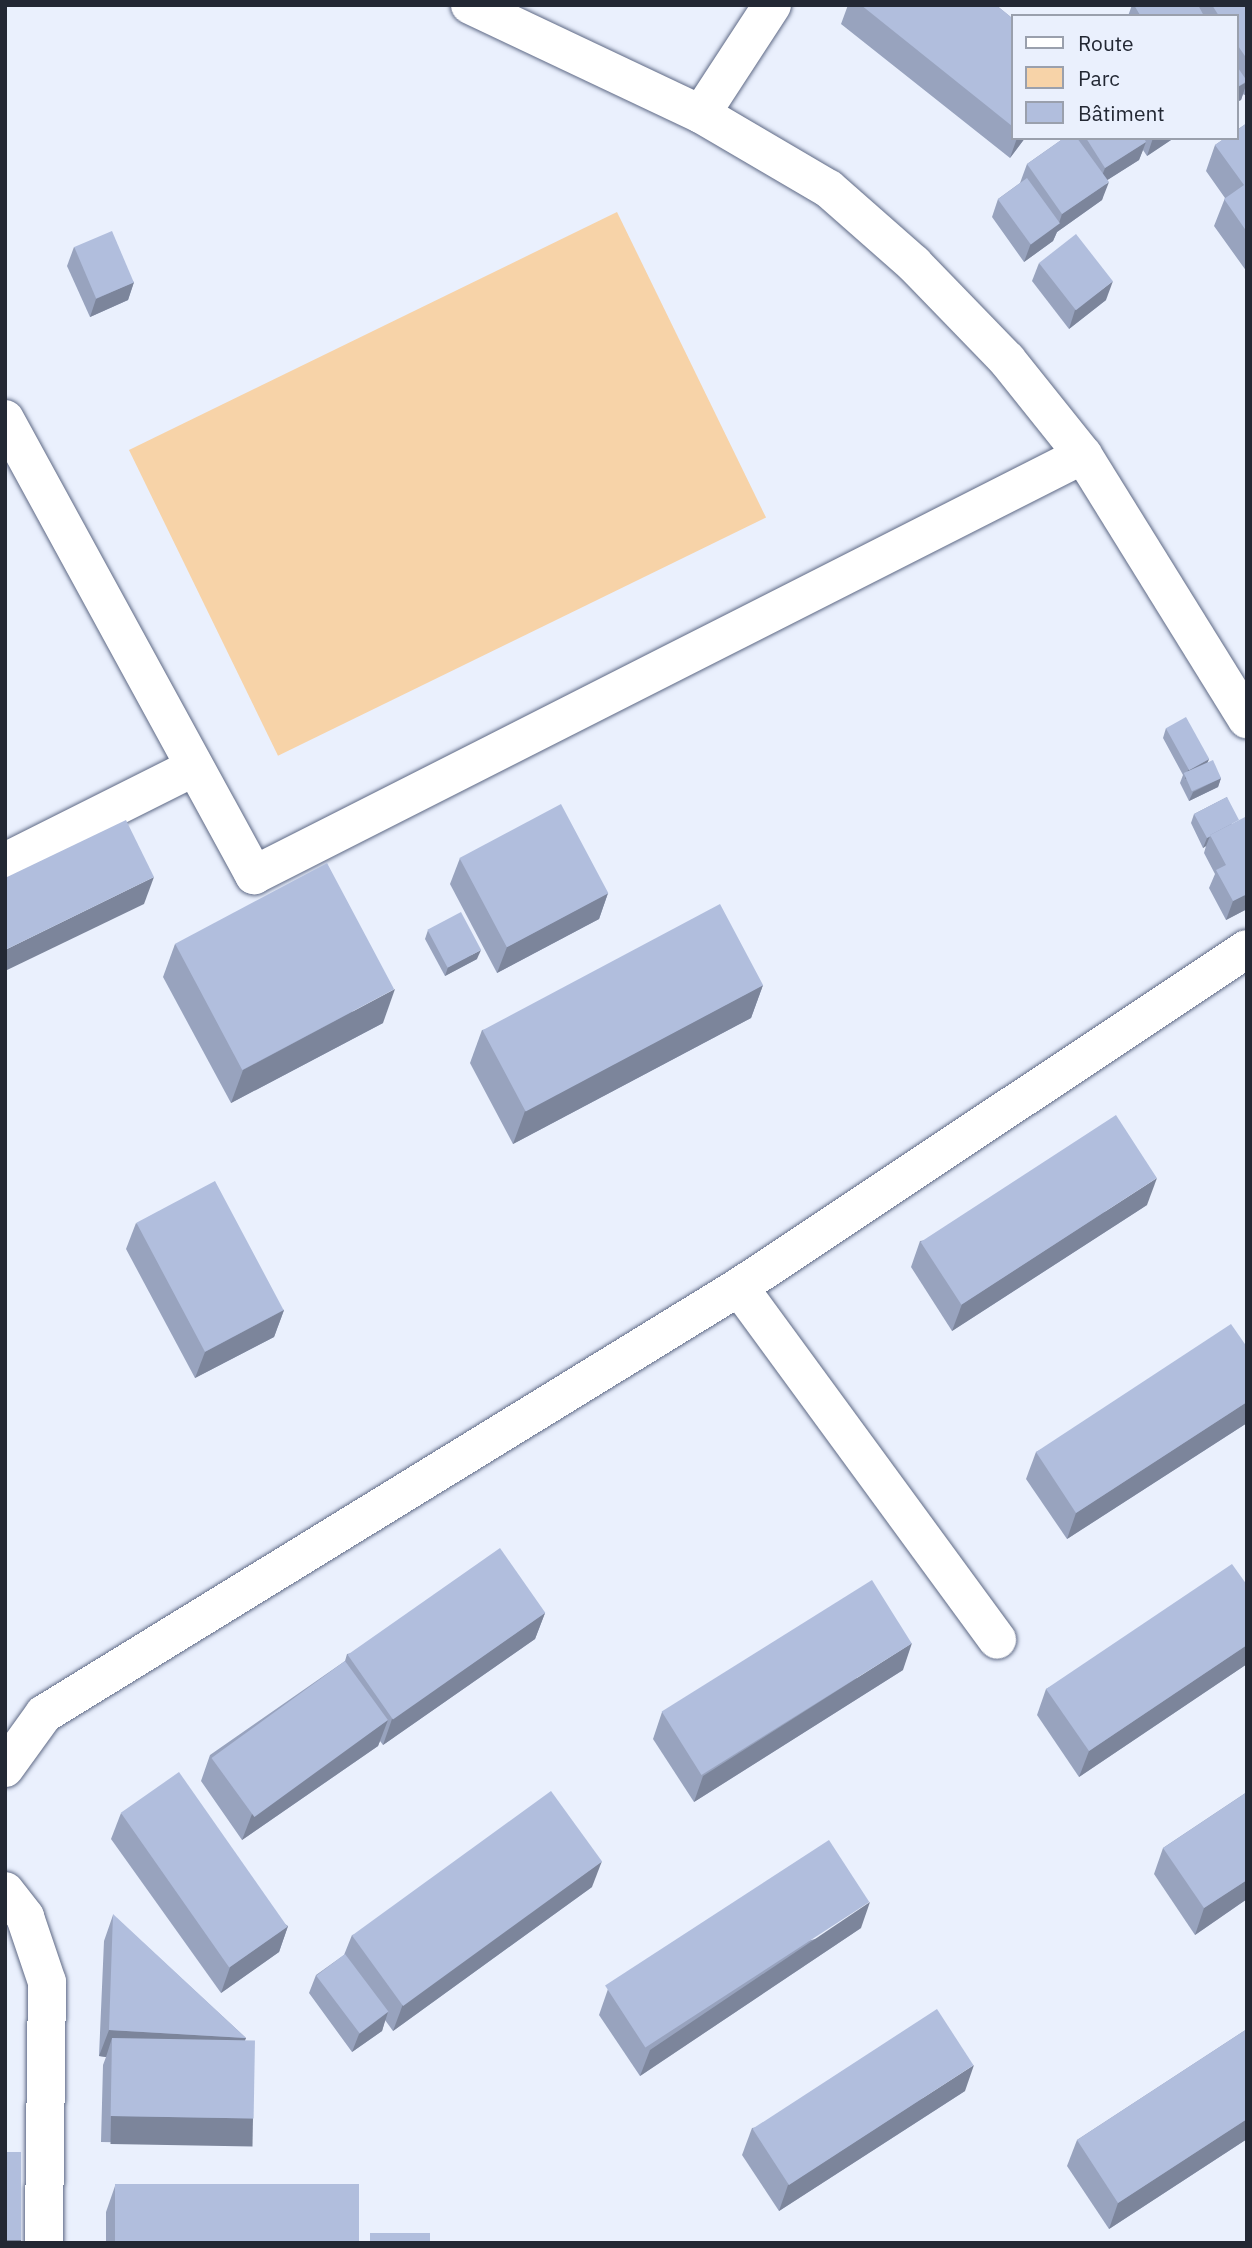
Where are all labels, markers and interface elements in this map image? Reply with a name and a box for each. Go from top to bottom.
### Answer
legend [1010,14,1238,140]
text: Route [1078,29,1134,57]
text: Parc [1078,64,1120,92]
text: Bâtiment [1078,99,1165,127]

